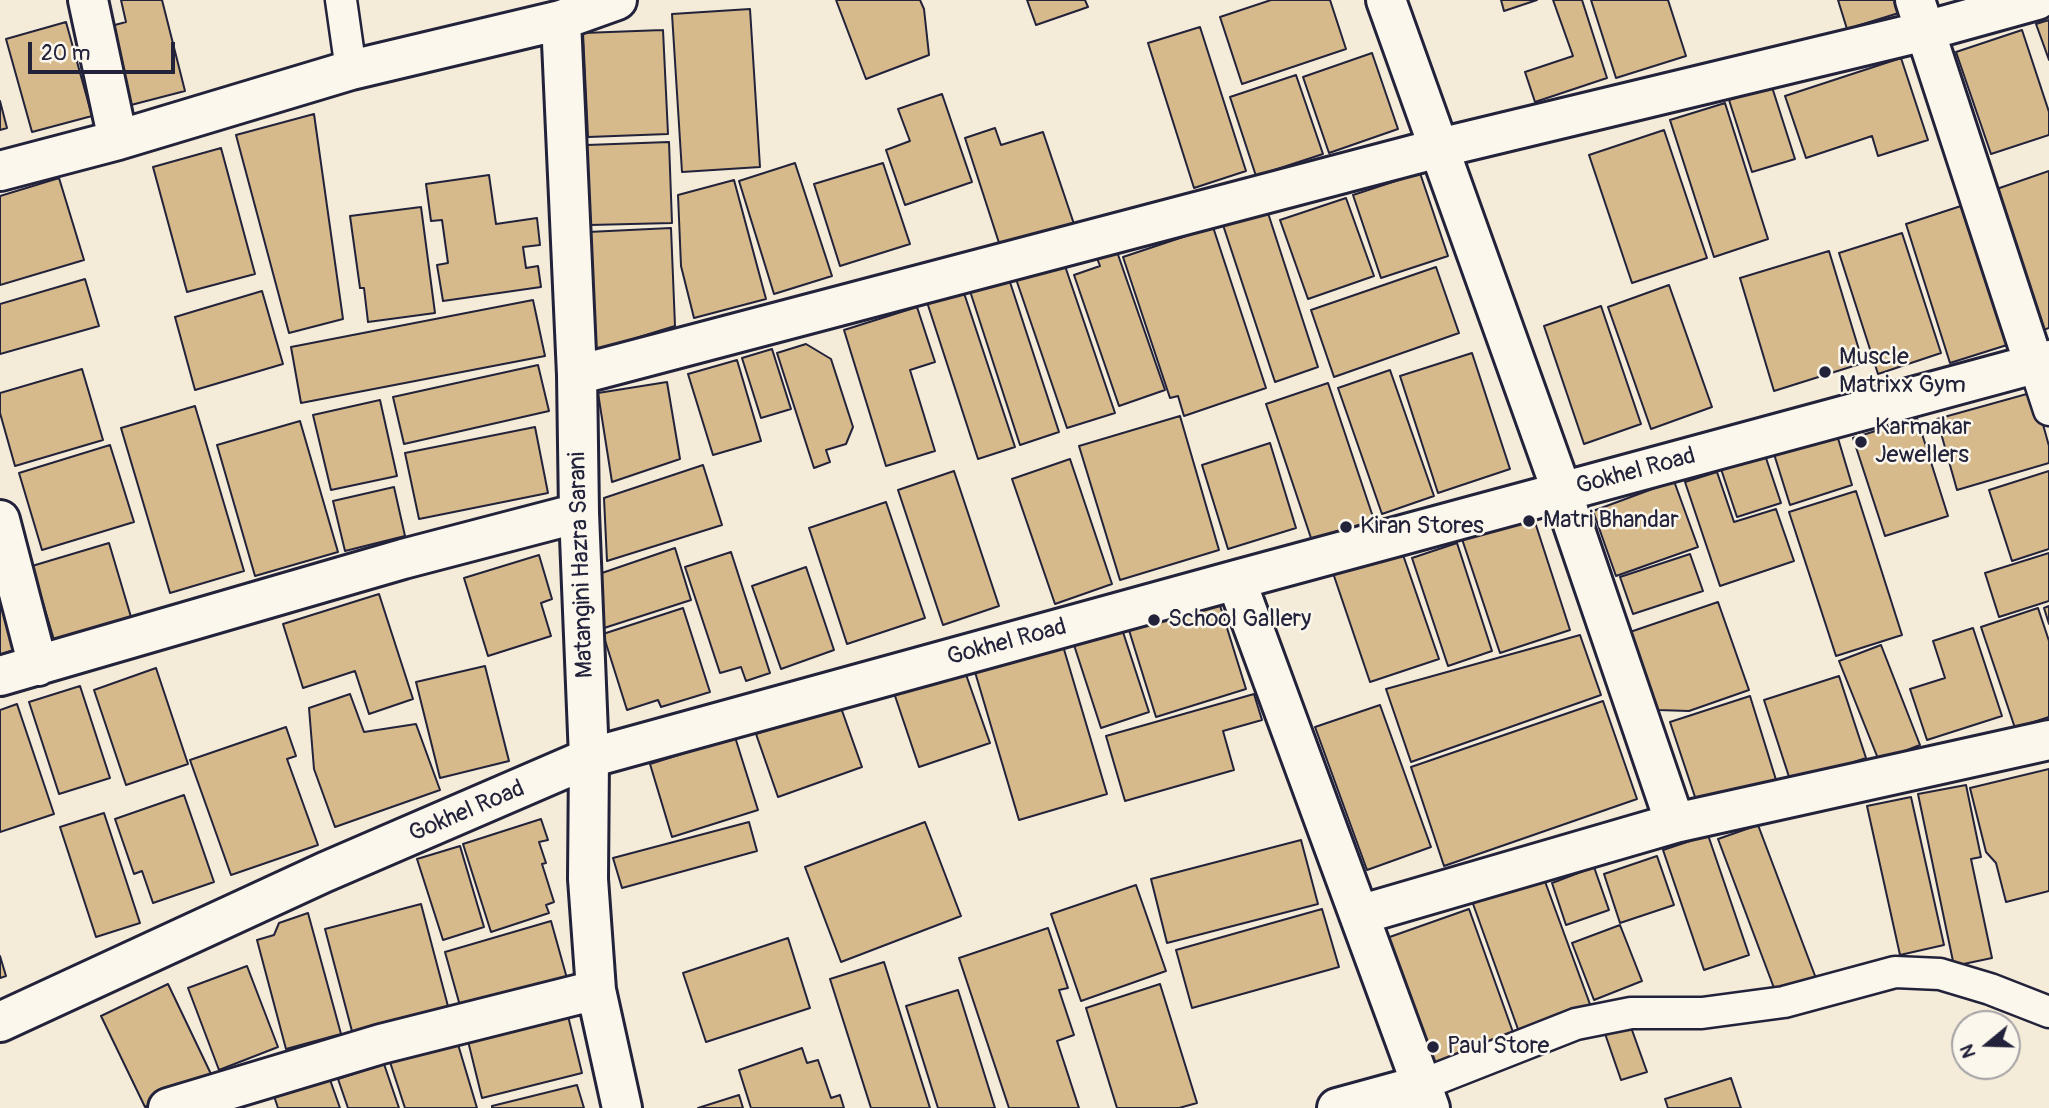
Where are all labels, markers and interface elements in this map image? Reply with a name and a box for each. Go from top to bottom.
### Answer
scale bar [32,28,178,72]
text: 20 m [41,40,90,67]
place label: Muscle Matrixx Gym [1839,344,1966,400]
marker: Muscle Matrixx Gym [1817,364,1833,380]
place label: Karmakar Jewellers [1875,414,1971,470]
marker: Karmakar Jewellers [1853,434,1869,450]
street label: Gokhel Road [1573,442,1699,502]
street label: Matangini Hazra Sarani [564,451,600,679]
place label: Matri Bhandar [1543,507,1679,535]
place label: Kiran Stores [1360,513,1484,541]
marker: Matri Bhandar [1521,513,1537,529]
marker: Kiran Stores [1338,519,1354,535]
place label: School Gallery [1168,606,1311,634]
marker: School Gallery [1146,612,1162,628]
street label: Gokhel Road [944,613,1070,673]
street label: Gokhel Road [405,775,529,849]
north arrow [1951,1010,2021,1080]
place label: Paul Store [1447,1033,1549,1061]
marker: Paul Store [1425,1039,1441,1055]
text: N [1955,1041,1981,1061]

